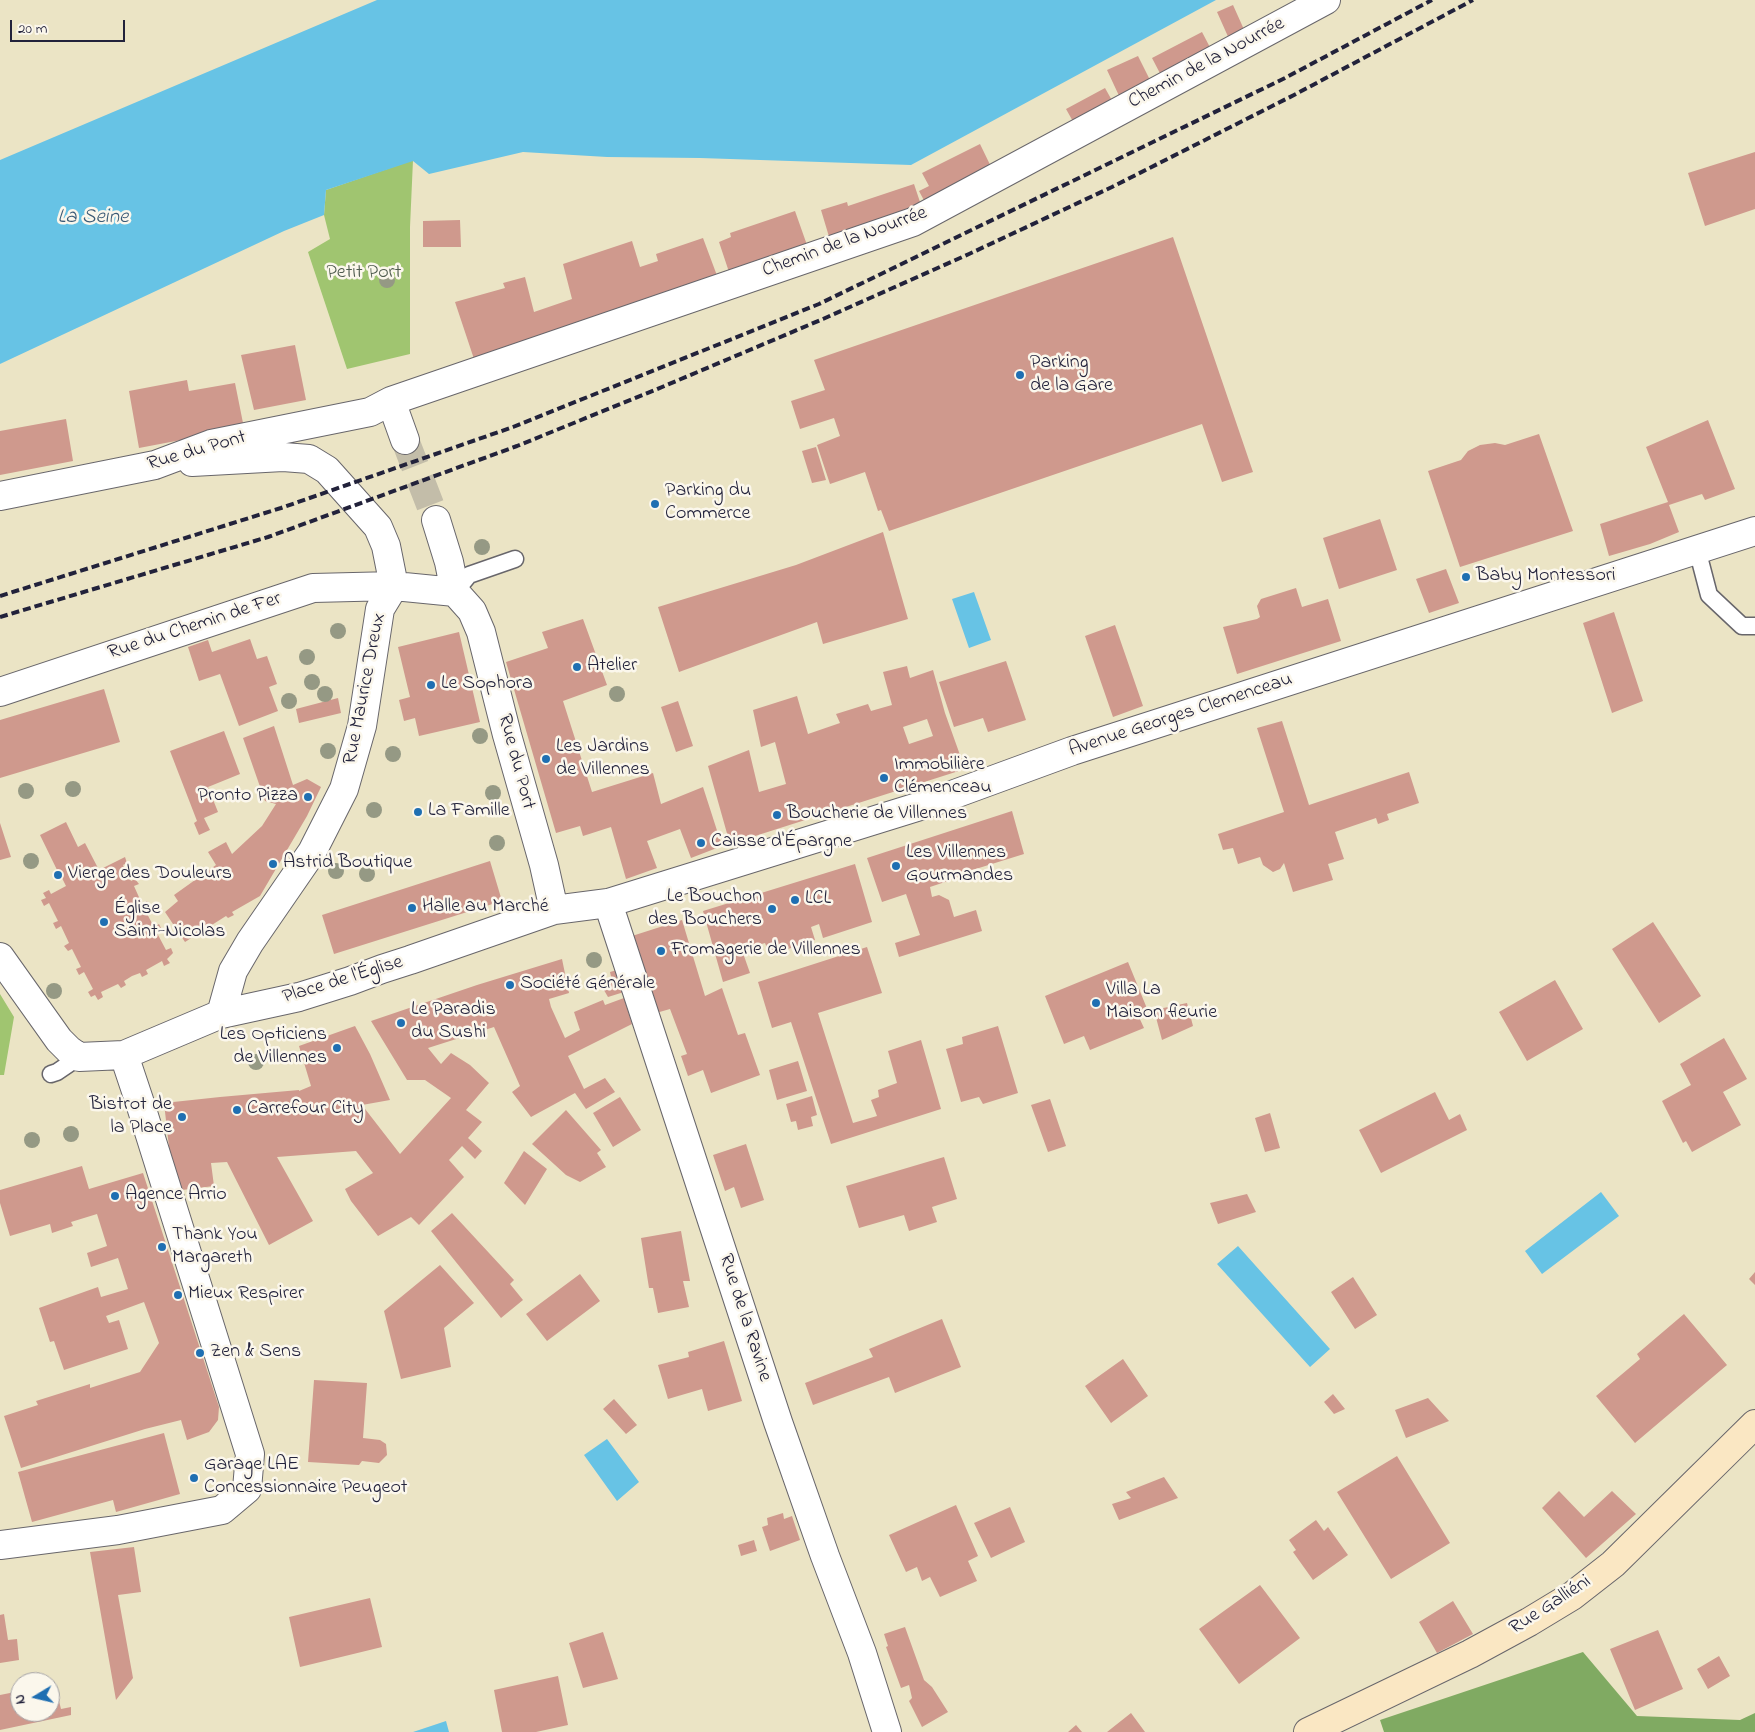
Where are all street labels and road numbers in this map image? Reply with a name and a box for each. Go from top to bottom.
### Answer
street label: Chemin de la Nourrée [1125,13,1289,115]
street label: Chemin de la Nourrée [759,202,931,284]
street label: Rue du Pont [145,426,249,478]
street label: Rue du Chemin de Fer [105,588,285,666]
street label: Rue Maurice Dreux [340,611,392,767]
street label: Avenue Georges Clemenceau [1066,668,1296,764]
street label: Rue du Port [491,712,539,812]
street label: Place de l'Église [280,951,406,1011]
street label: Rue de la Ravine [712,1251,776,1385]
street label: Rue Galliéni [1506,1571,1596,1641]

